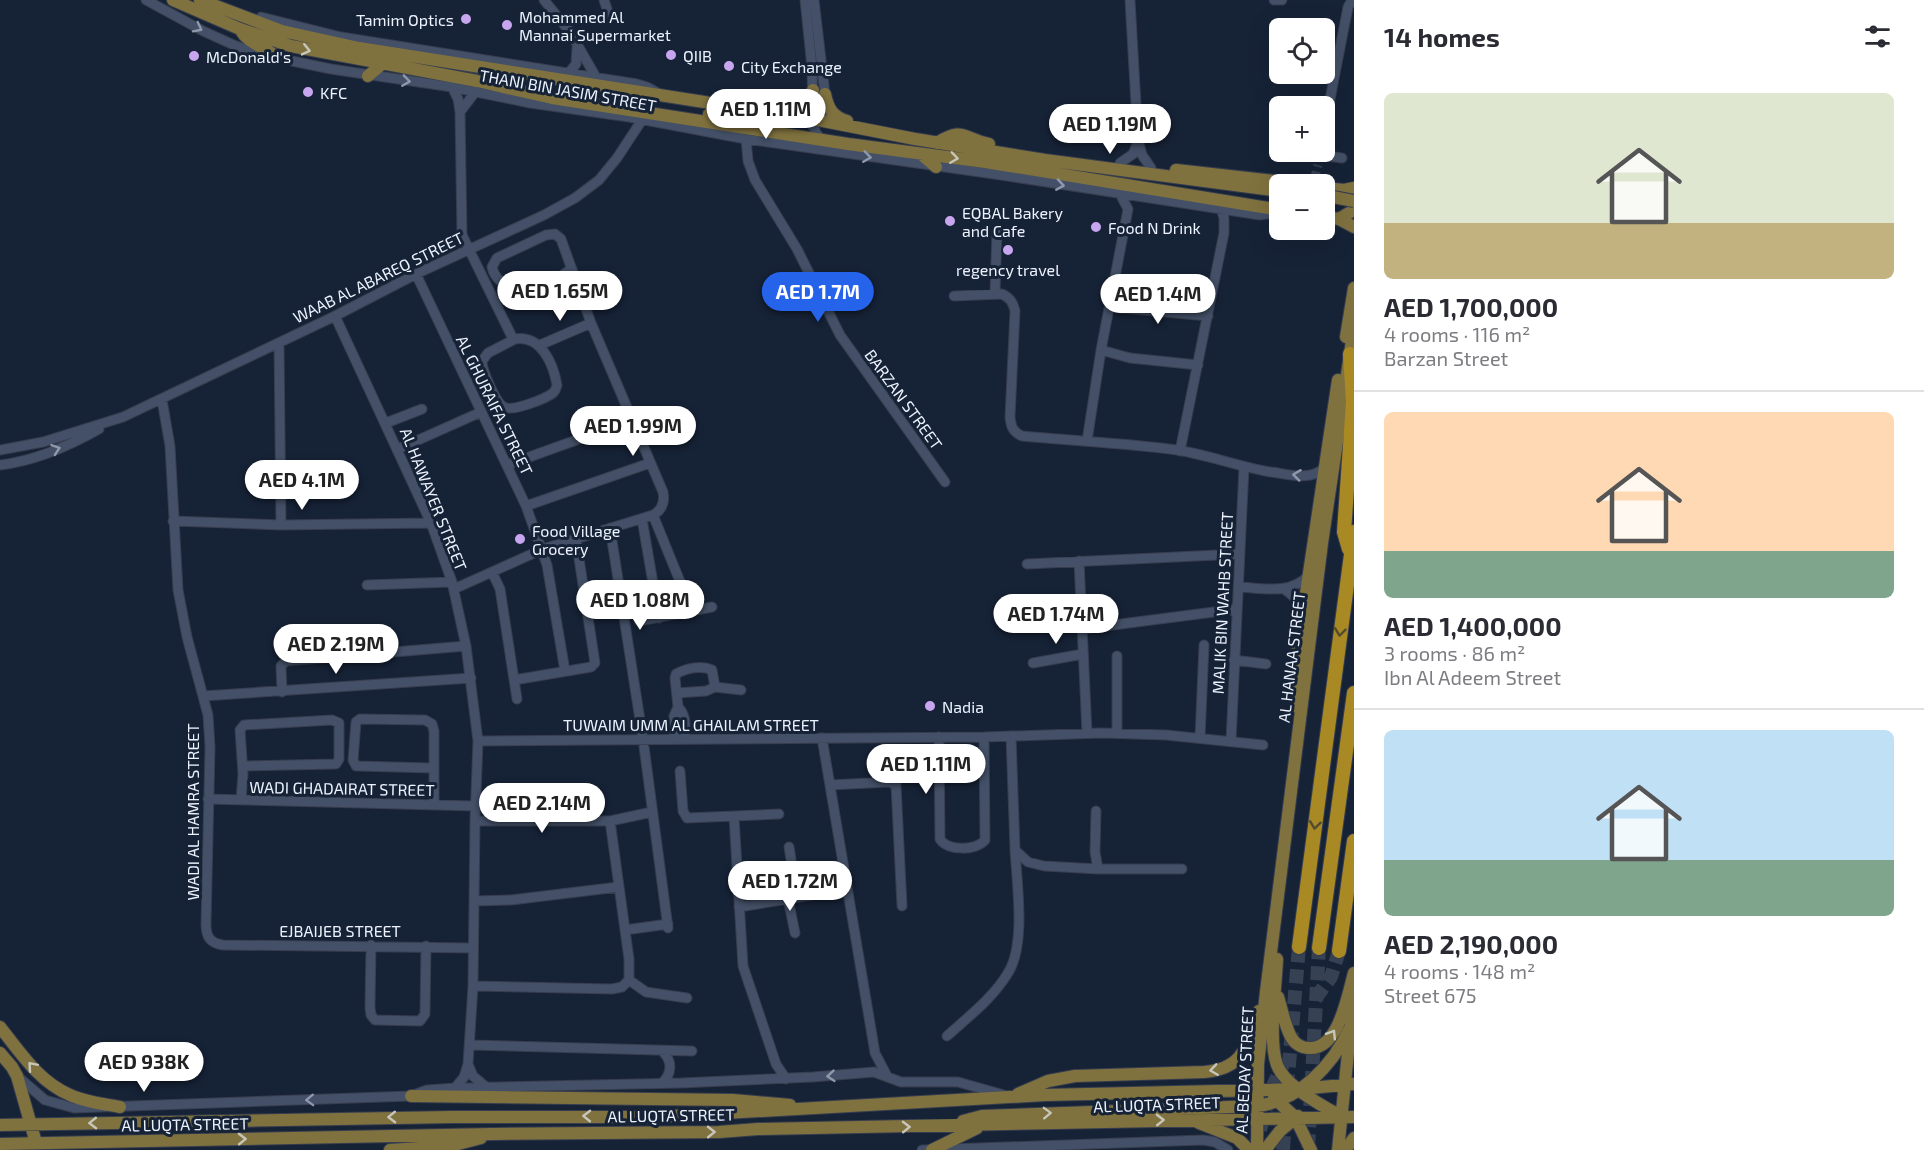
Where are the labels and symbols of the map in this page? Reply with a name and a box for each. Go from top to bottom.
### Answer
place label: Mohammed Al Mannai Supermarket [519,7,671,44]
place label: Tamim Optics [356,10,454,29]
marker: Tamim Optics [459,12,473,26]
marker: Mohammed Al Mannai Supermarket [500,18,514,32]
one-way arrow [192,21,202,32]
one-way arrow [301,42,311,55]
place label: QIIB [683,46,712,66]
place label: McDonald's [206,47,291,66]
marker: QIIB [664,48,678,62]
marker: McDonald's [187,49,201,63]
place label: City Exchange [741,57,842,76]
marker: City Exchange [722,59,736,73]
street label: THANI BIN JASIM STREET [478,65,658,115]
one-way arrow [401,74,410,86]
place label: KFC [320,83,347,102]
marker: KFC [301,85,315,99]
pin: AED 1.11M [697,89,835,140]
pin: AED 1.19M [1041,104,1179,155]
one-way arrow [863,151,872,163]
one-way arrow [949,151,959,163]
one-way arrow [1055,178,1065,191]
place label: EQBAL Bakery and Cafe [962,203,1063,240]
marker: EQBAL Bakery and Cafe [943,214,957,228]
place label: Food N Drink [1108,218,1201,237]
marker: Food N Drink [1089,220,1103,234]
street label: WAAB AL ABAREQ STREET [290,227,467,327]
marker: regency travel [1001,243,1015,257]
place label: regency travel [956,260,1060,279]
pin: AED 1.65M [491,271,629,322]
pin: AED 1.7M [756,272,880,323]
pin: AED 1.4M [1096,274,1220,325]
street label: AL GHURAIFA STREET [453,332,537,478]
street label: BARZAN STREET [861,345,947,453]
pin: AED 1.99M [564,406,702,457]
street label: AL HAWAYER STREET [397,425,471,573]
one-way arrow [50,444,61,456]
pin: AED 4.1M [240,460,364,511]
one-way arrow [1292,469,1301,482]
street label: MALIK BIN WAHB STREET [1208,511,1236,695]
place label: Food Village Grocery [532,521,620,558]
marker: Food Village Grocery [513,532,527,546]
pin: AED 1.08M [571,580,709,631]
street label: AL HANAA STREET [1274,590,1308,724]
pin: AED 1.74M [987,594,1125,645]
pin: AED 2.19M [267,624,405,675]
one-way arrow [1334,627,1347,636]
place label: Nadia [942,697,984,716]
marker: Nadia [923,699,937,713]
street label: TUWAIM UMM AL GHAILAM STREET [563,715,819,734]
street label: WADI AL HAMRA STREET [183,723,202,901]
pin: AED 1.11M [857,744,995,795]
street label: WADI GHADAIRAT STREET [249,777,435,799]
pin: AED 2.14M [473,783,611,834]
one-way arrow [1309,820,1321,829]
pin: AED 1.72M [721,861,859,912]
street label: EJBAIJEB STREET [279,921,401,940]
street label: AL BEDAY STREET [1231,1006,1257,1134]
one-way arrow [1324,1030,1336,1040]
pin: AED 938K [82,1042,206,1093]
one-way arrow [28,1062,39,1072]
one-way arrow [1210,1064,1219,1076]
one-way arrow [827,1069,836,1082]
street label: AL LUQTA STREET [1093,1092,1221,1117]
one-way arrow [306,1094,315,1107]
street label: AL LUQTA STREET [607,1104,735,1127]
one-way arrow [1043,1107,1052,1120]
one-way arrow [583,1109,592,1122]
one-way arrow [388,1111,397,1124]
street label: AL LUQTA STREET [121,1113,249,1136]
one-way arrow [1156,1114,1165,1127]
one-way arrow [88,1117,97,1129]
one-way arrow [901,1120,910,1133]
one-way arrow [707,1126,716,1138]
one-way arrow [238,1133,247,1145]

